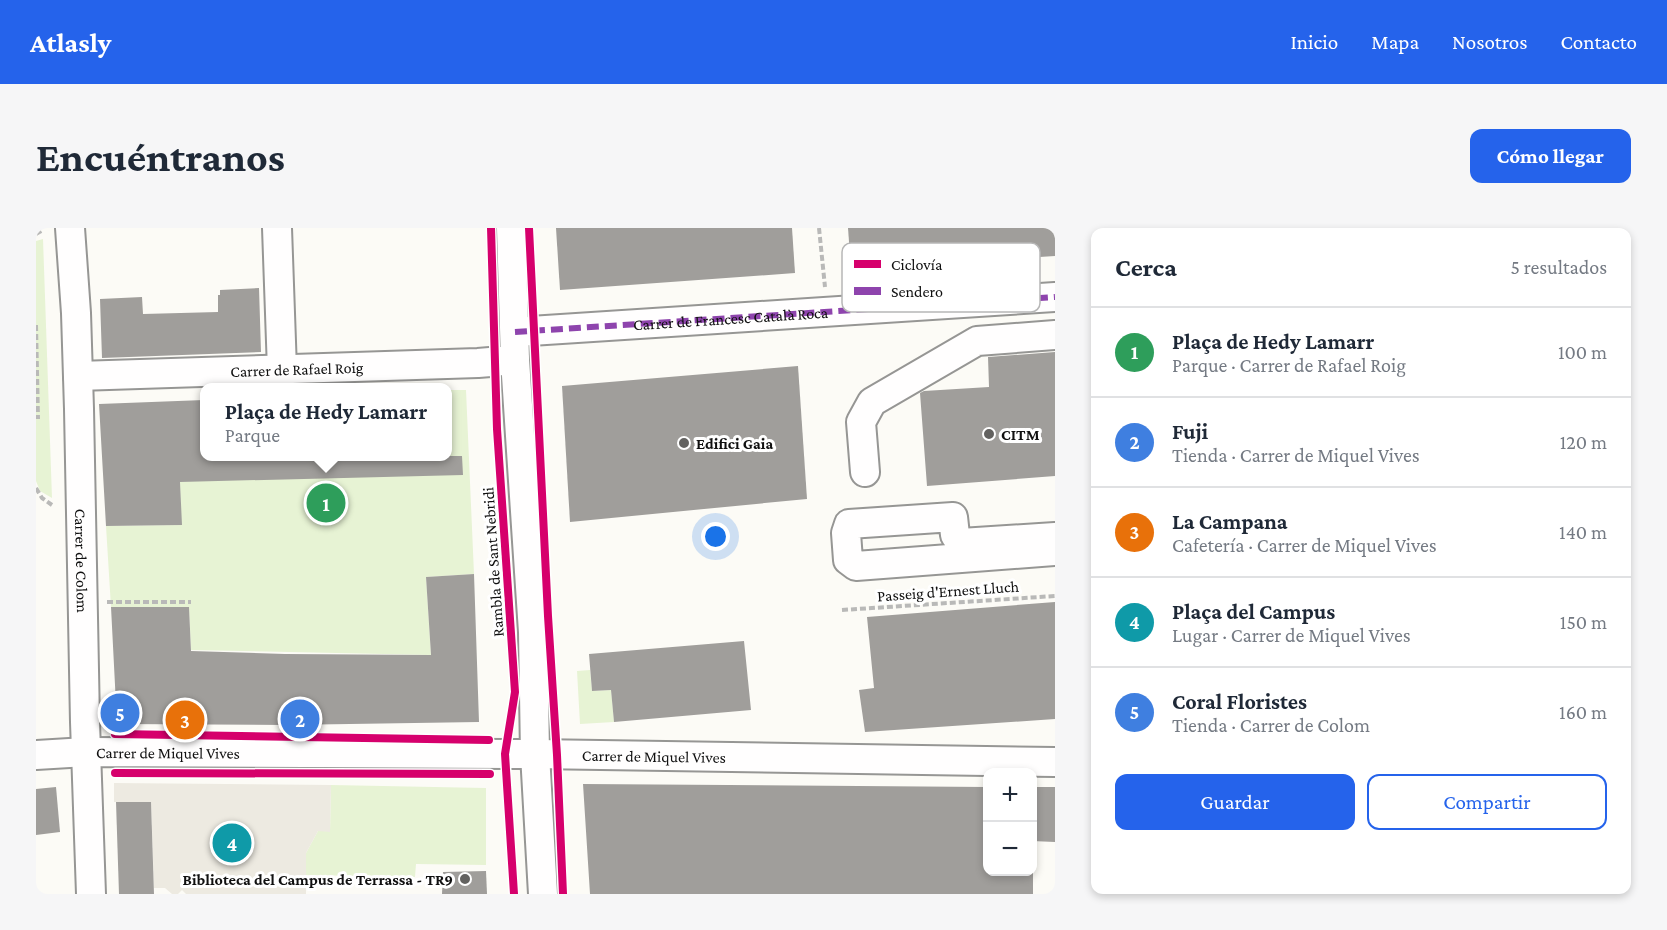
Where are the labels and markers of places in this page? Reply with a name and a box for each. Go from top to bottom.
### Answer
place label: CITM [1001,426,1040,443]
marker: CITM [982,427,996,441]
place label: Edifici Gaia [696,435,773,452]
marker: Edifici Gaia [677,436,691,450]
pin: 1 [306,480,346,526]
pin: 5 [100,690,140,736]
pin: 2 [280,696,320,742]
pin: 3 [166,698,204,742]
pin: 4 [212,820,252,866]
place label: Biblioteca del Campus de Terrassa - TR9 [183,871,453,888]
marker: Biblioteca del Campus de Terrassa - TR9 [458,872,472,886]

